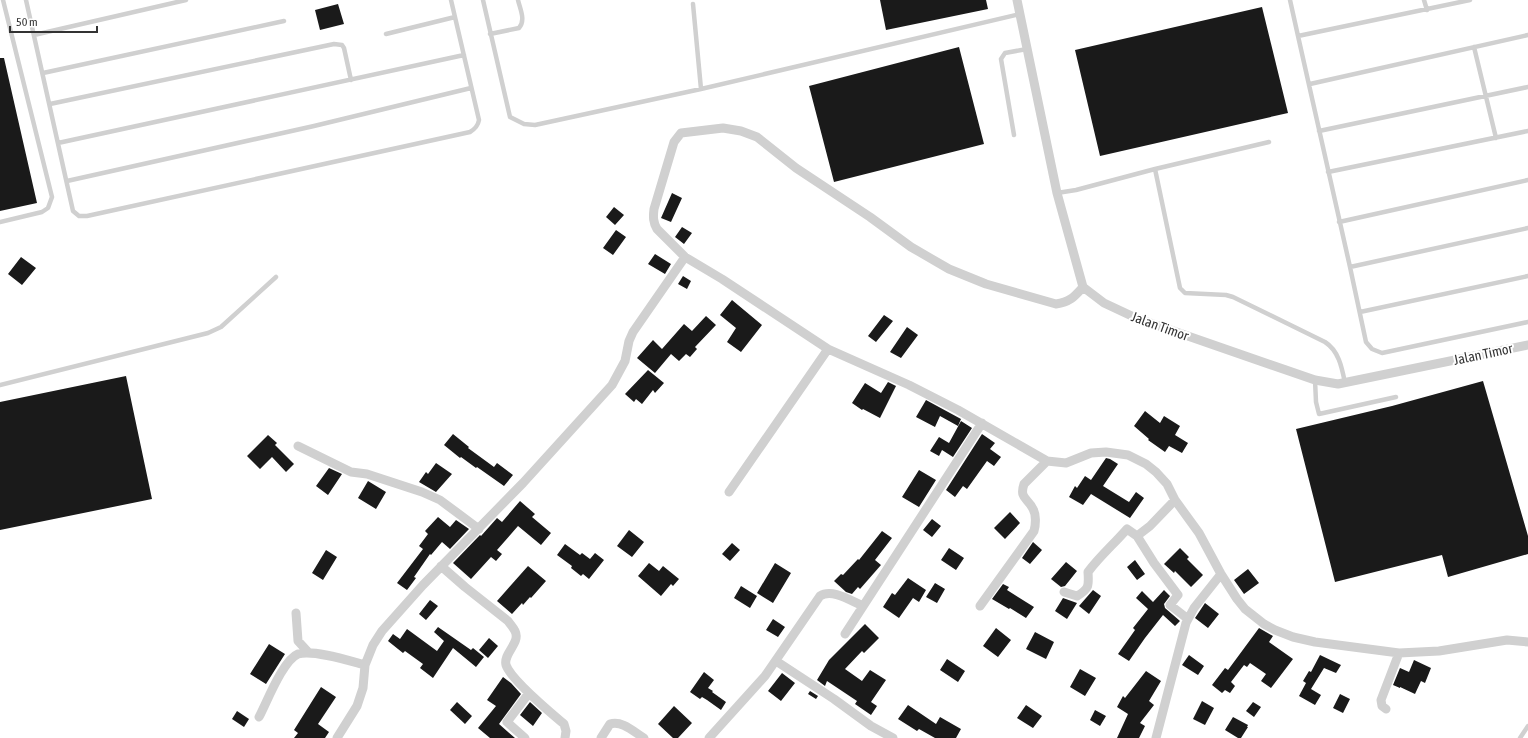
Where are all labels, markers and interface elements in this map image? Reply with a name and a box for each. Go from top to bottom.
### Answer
scale bar [10,8,97,34]
text: 50 m [16,15,38,29]
street label: Jalan Timor [1129,308,1192,344]
street label: Jalan Timor [1452,340,1515,368]

